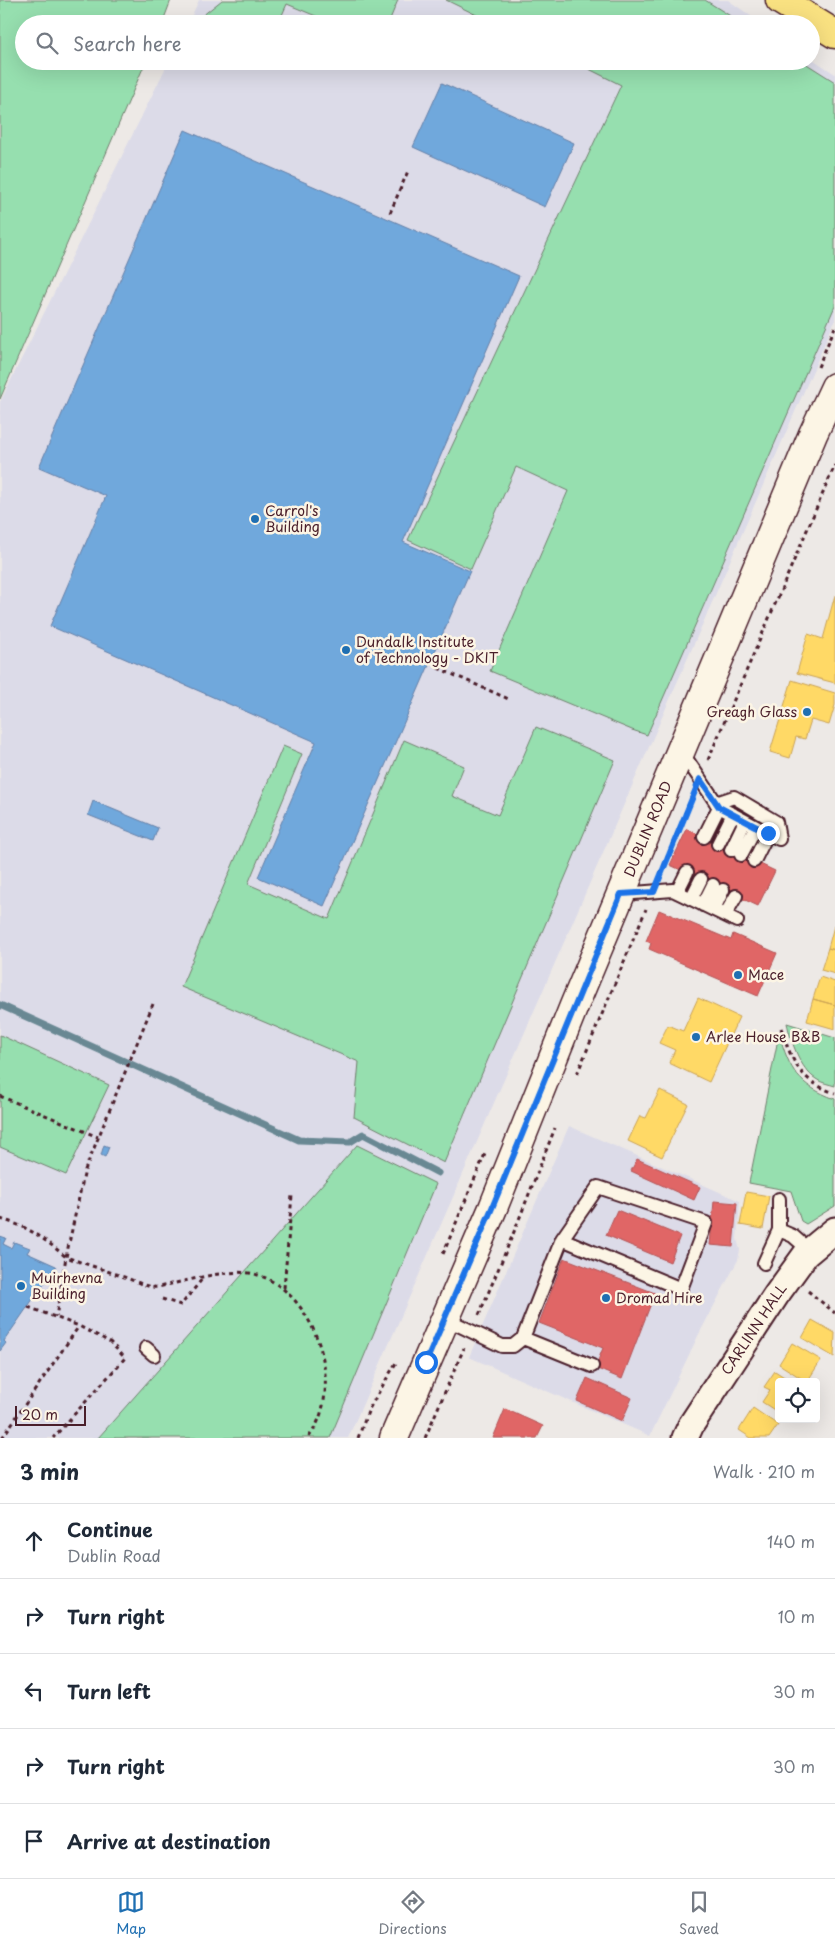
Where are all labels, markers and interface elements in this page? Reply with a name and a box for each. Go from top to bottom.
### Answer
search box [15,15,820,70]
icon: search [33,29,61,57]
text: Search here [73,29,182,57]
place label: Carrol's Building [265,500,320,537]
marker: Carrol's Building [249,513,261,525]
place label: Dundalk Institute of Technology - DKIT [356,631,499,668]
marker: Dundalk Institute of Technology - DKIT [340,644,352,656]
place label: Greagh Glass [706,701,797,722]
marker: Greagh Glass [801,706,813,718]
street label: DUBLIN ROAD [618,777,677,880]
route end [757,822,780,845]
place label: Mace [748,964,784,985]
marker: Mace [732,969,744,981]
place label: Arlee House B&B [706,1026,820,1047]
marker: Arlee House B&B [690,1031,702,1043]
place label: Muirhevna Building [31,1267,103,1304]
street label: CARLINN HALL [716,1279,791,1379]
marker: Muirhevna Building [15,1280,27,1292]
place label: Dromad Hire [616,1287,702,1308]
marker: Dromad Hire [600,1292,612,1304]
route start [415,1351,438,1374]
map controls [775,1378,820,1423]
button: locate [775,1378,820,1423]
scale bar [15,1403,86,1426]
text: 20 m [22,1404,58,1425]
text: 3 min [20,1455,79,1487]
text: Walk · 210 m [713,1459,815,1483]
text: Continue [67,1515,153,1543]
icon: ahead [20,1527,48,1555]
text: 140 m [767,1529,815,1553]
text: Dublin Road [67,1543,161,1567]
icon: right [20,1602,48,1630]
text: Turn right [67,1602,165,1630]
text: 10 m [778,1604,815,1628]
icon: left [20,1677,48,1705]
text: Turn left [67,1677,151,1705]
text: 30 m [773,1679,815,1703]
icon: right [20,1752,48,1780]
text: Turn right [67,1752,165,1780]
text: 30 m [773,1754,815,1778]
icon: arrive [20,1827,48,1855]
text: Arrive at destination [67,1827,271,1855]
tab: Map [116,1888,146,1939]
tab: Directions [379,1888,447,1939]
tab: Saved [679,1888,719,1939]

